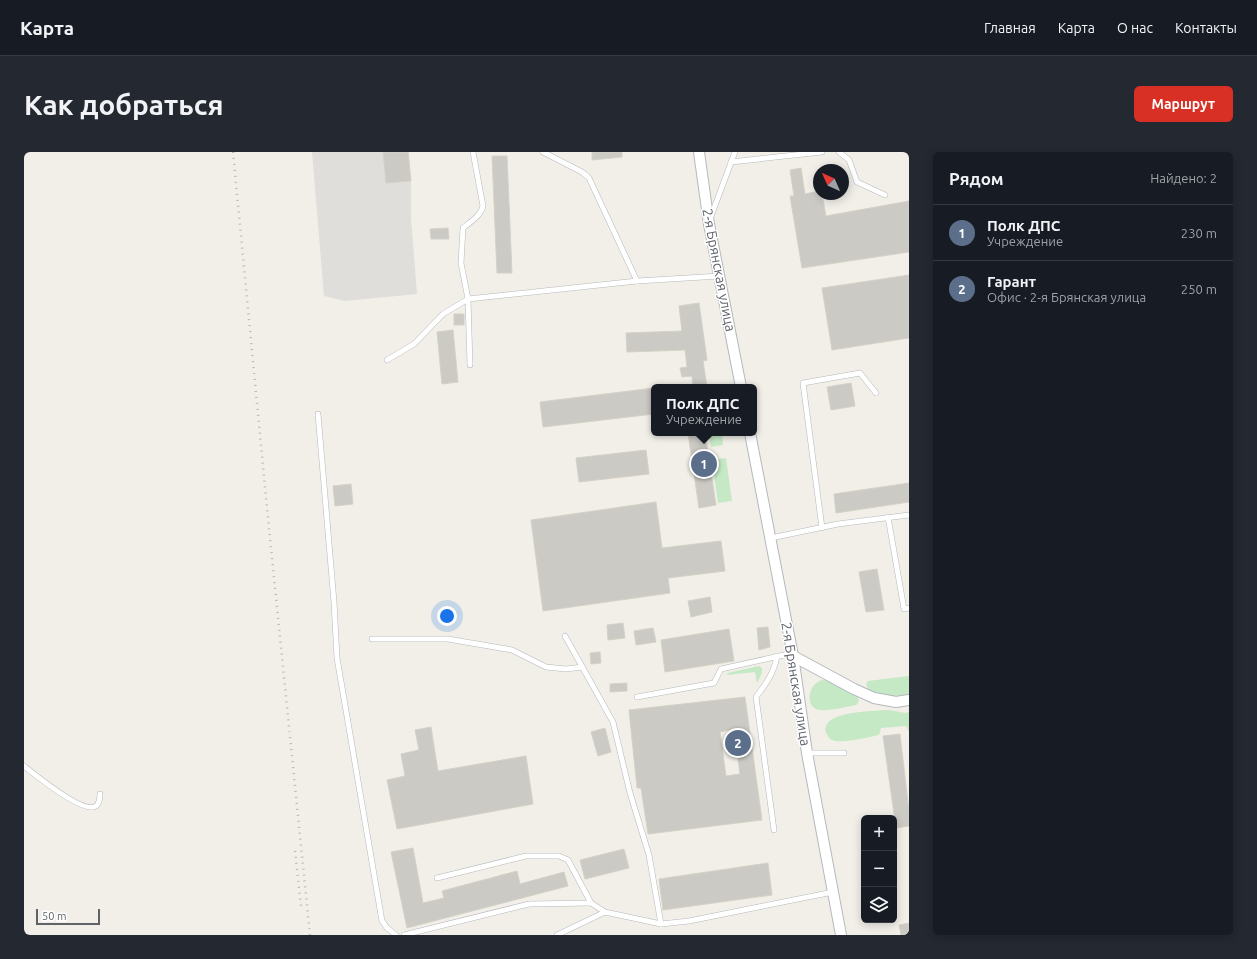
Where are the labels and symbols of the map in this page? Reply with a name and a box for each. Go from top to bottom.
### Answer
north arrow [813,164,849,200]
street label: 2-я Брянская улица [699,207,739,333]
pin: 1 [691,449,717,479]
your location [437,606,457,626]
street label: 2-я Брянская улица [778,621,814,747]
pin: 2 [725,728,751,758]
scale bar [36,907,100,926]

